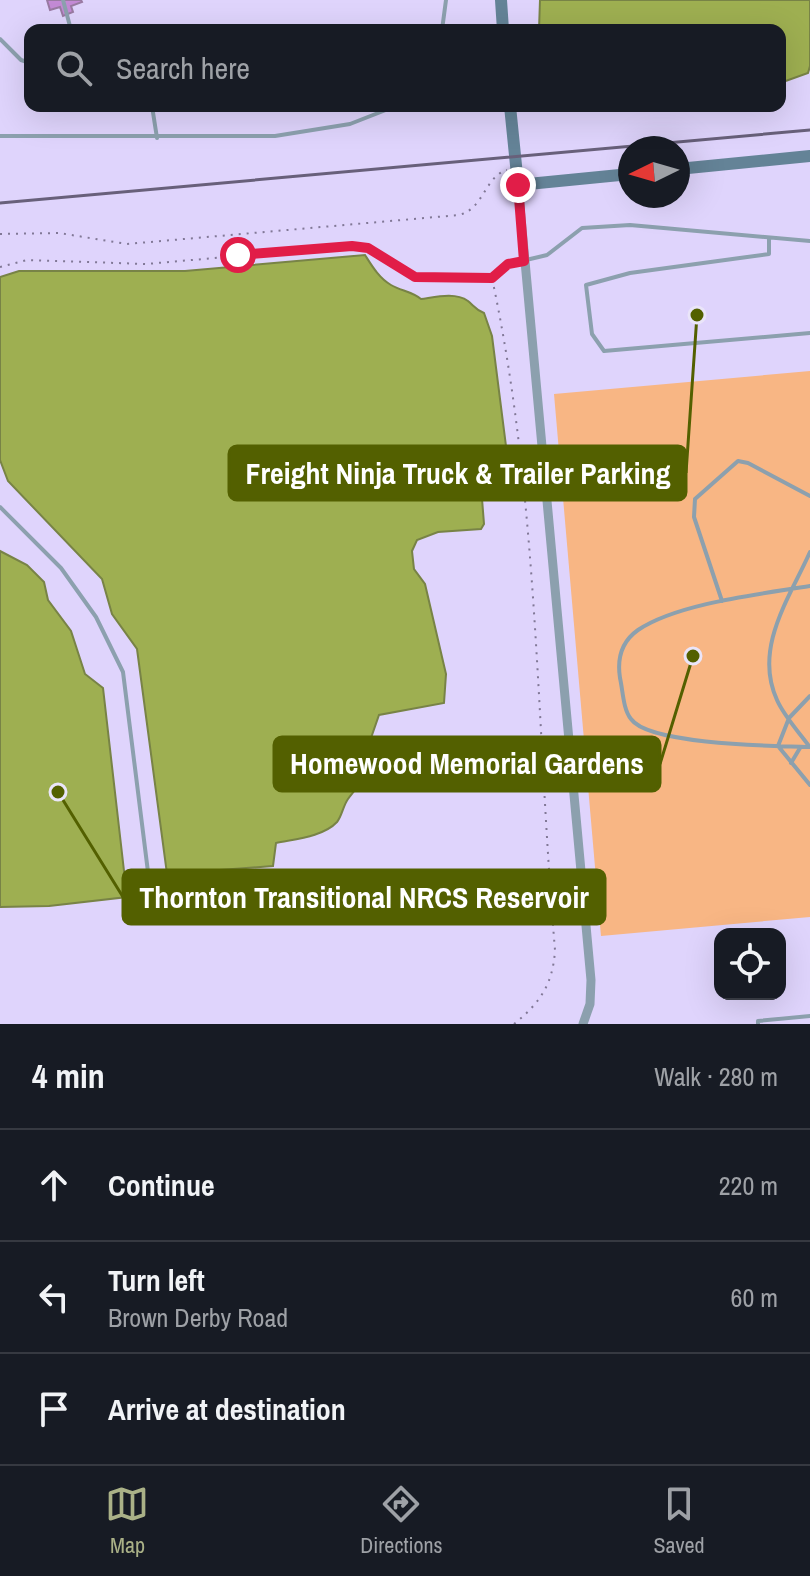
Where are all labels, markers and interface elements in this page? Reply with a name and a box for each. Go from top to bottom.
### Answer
search box [24,24,786,112]
icon: search [52,46,96,90]
text: Search here [116,48,250,88]
north arrow [618,136,690,208]
route end [500,167,536,203]
route start [220,237,256,273]
callout: Freight Ninja Truck & Trailer Parking [229,446,686,500]
text: Freight Ninja Truck & Trailer Parking [245,453,671,493]
callout: Homewood Memorial Gardens [274,737,660,791]
text: Homewood Memorial Gardens [290,743,644,783]
callout: Thornton Transitional NRCS Reservoir [123,870,605,924]
text: Thornton Transitional NRCS Reservoir [139,877,589,917]
map controls [714,928,786,1000]
button: locate [714,928,786,1000]
text: 4 min [32,1053,105,1099]
text: Walk · 280 m [654,1059,778,1094]
icon: ahead [32,1163,76,1207]
text: Continue [108,1165,215,1205]
text: 220 m [719,1168,778,1203]
text: Turn left [108,1260,205,1300]
icon: left [32,1275,76,1319]
text: 60 m [731,1280,778,1315]
text: Brown Derby Road [108,1300,288,1335]
icon: arrive [32,1387,76,1431]
text: Arrive at destination [108,1389,346,1429]
tab: Map [105,1482,149,1560]
tab: Directions [360,1482,443,1560]
tab: Saved [653,1482,705,1560]

